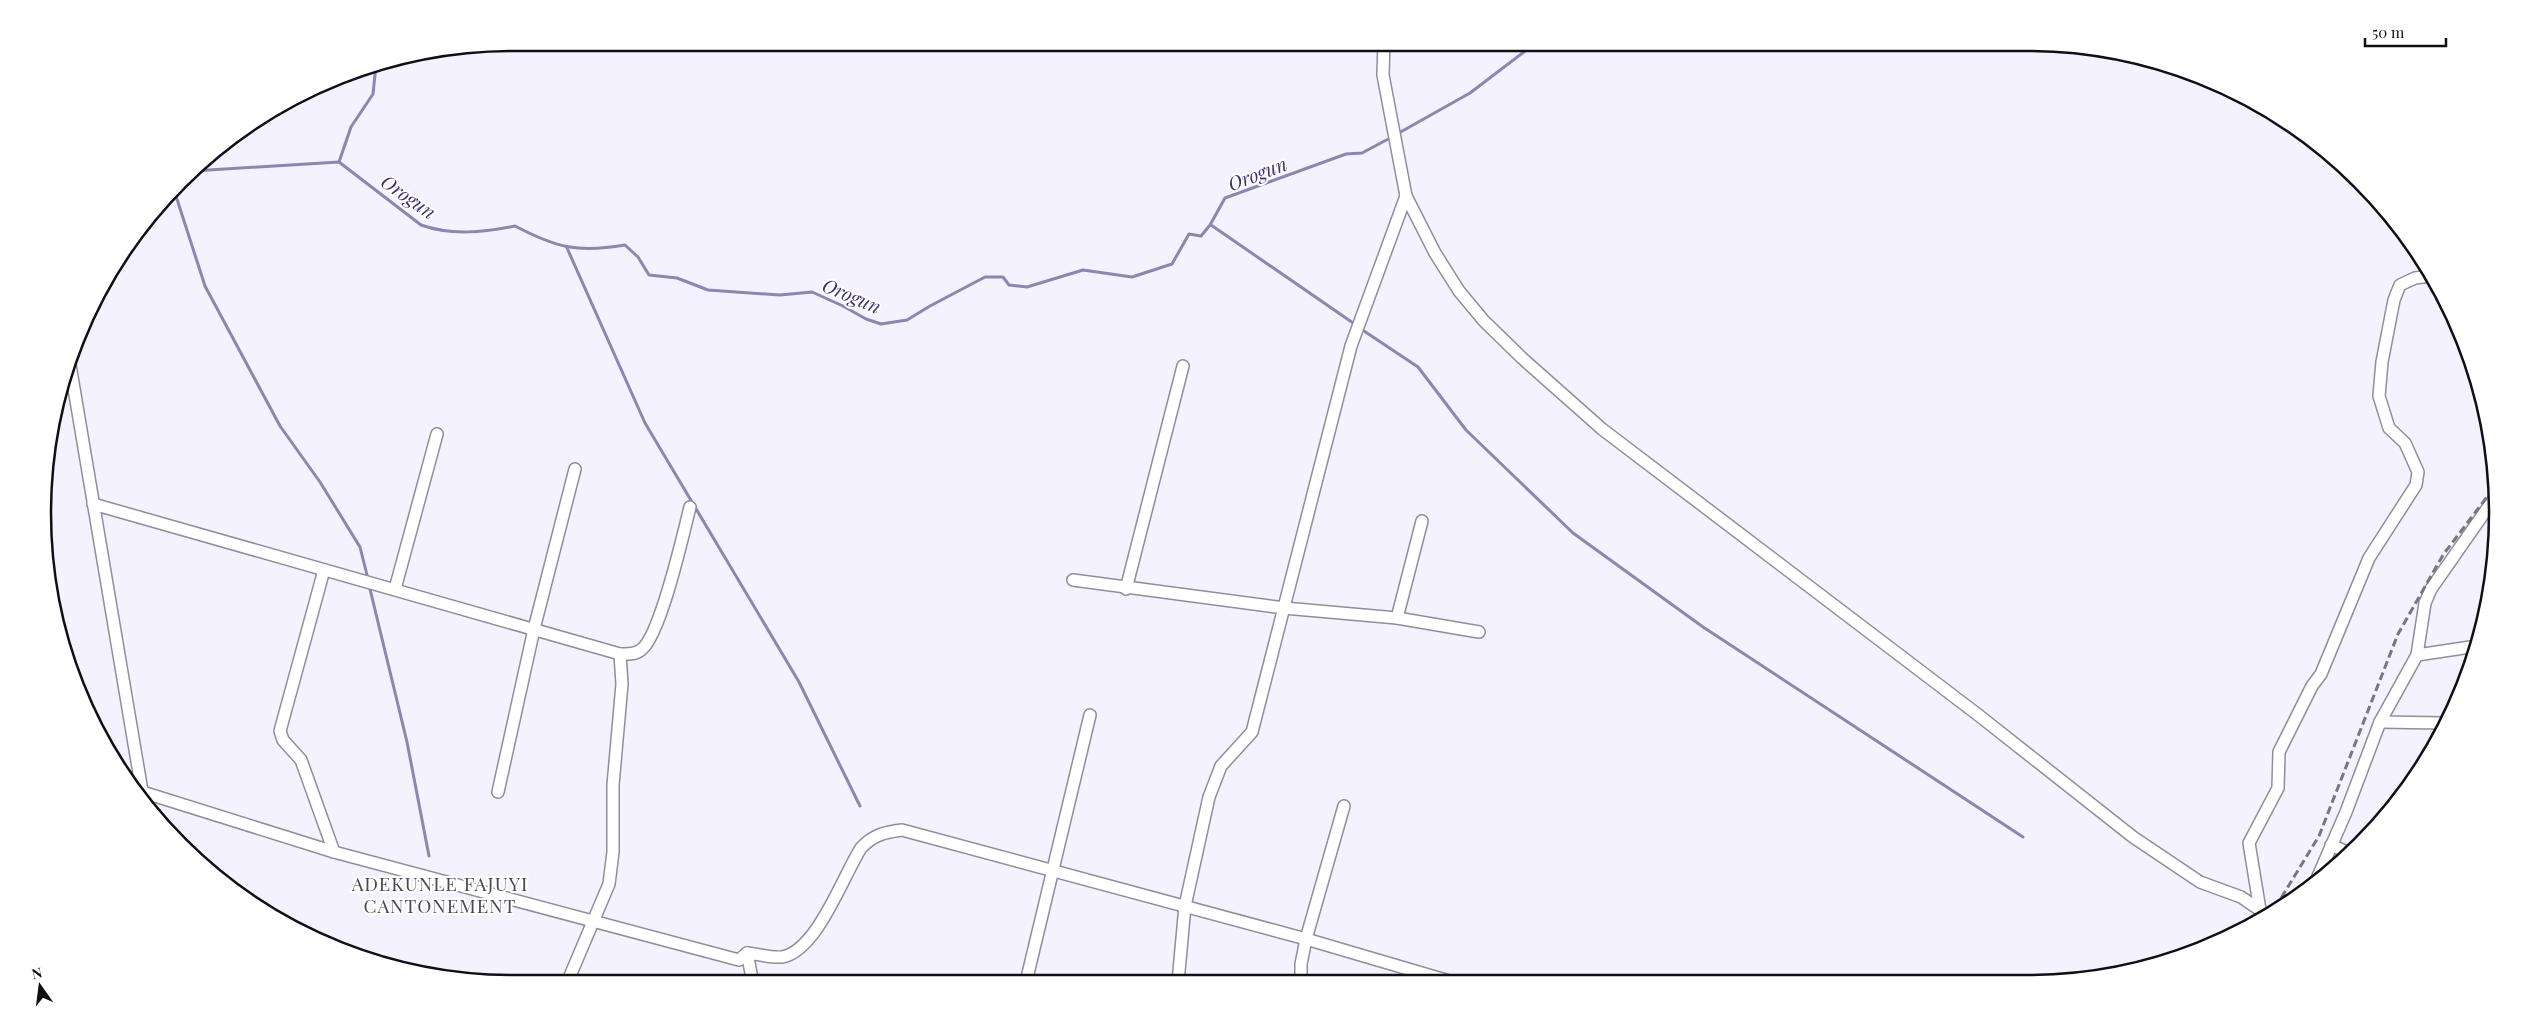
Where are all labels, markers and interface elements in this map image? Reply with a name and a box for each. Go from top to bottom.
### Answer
scale bar [2365,15,2446,47]
text: 50 m [2372,22,2405,42]
water label: Orogun [1224,150,1290,196]
water label: Orogun [376,168,442,224]
water label: Orogun [819,271,885,319]
district label: ADEKUNLE FAJUYI CANTONEMENT [351,870,528,918]
north arrow [15,961,65,1011]
text: N [30,962,44,983]

